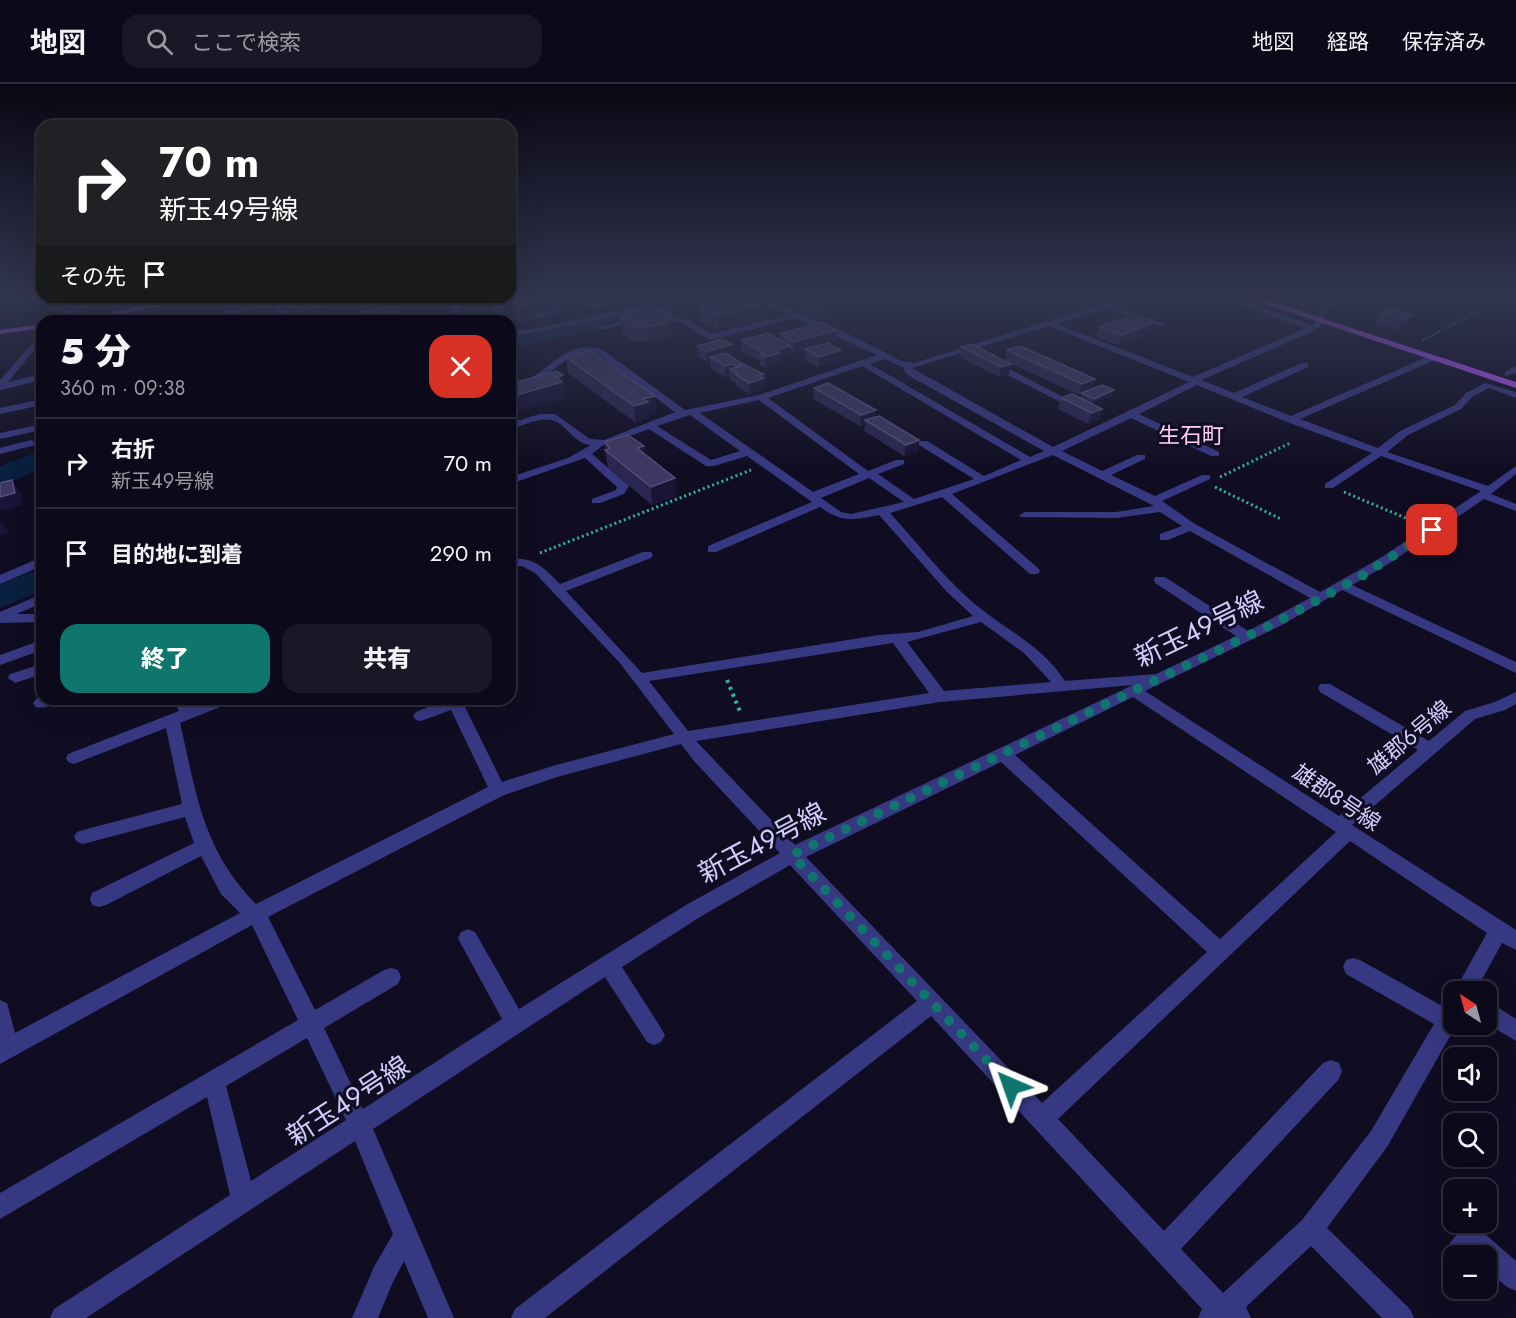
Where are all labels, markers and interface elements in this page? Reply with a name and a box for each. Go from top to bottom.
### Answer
search box [122,14,542,68]
text: 地図 [30,22,86,63]
icon: search [143,25,176,58]
text: ここで検索 [191,26,301,58]
text: 地図 [1252,27,1294,57]
text: 経路 [1327,27,1369,57]
text: 保存済み [1402,27,1486,57]
text: 70 m [159,132,259,193]
icon: right [60,144,138,222]
text: 新玉49号線 [159,190,298,229]
icon: arrive [138,258,171,291]
text: その先 [60,260,126,292]
text: 5 分 [60,325,131,377]
button: close [429,335,492,398]
text: 360 m · 09:38 [60,374,185,403]
district label: 生石町 [1158,419,1224,451]
text: 右折 [111,433,155,465]
icon: right [60,447,93,480]
text: 70 m [443,447,492,479]
text: 新玉49号線 [111,467,214,496]
pin [1406,504,1457,555]
icon: arrive [1415,513,1448,546]
icon: arrive [60,537,93,570]
text: 290 m [430,537,492,569]
text: 目的地に到着 [111,538,243,570]
street label: 新玉49号線 [1128,580,1270,677]
button: 終了 [60,624,270,693]
button: 共有 [282,624,492,693]
street label: 雄郡6号線 [1360,692,1458,782]
street label: 雄郡8号線 [1287,756,1387,838]
street label: 新玉49号線 [691,793,832,892]
north arrow [1443,981,1497,1035]
map controls [1443,981,1497,1299]
street label: 新玉49号線 [279,1046,417,1155]
button: sound [1443,1047,1497,1101]
position arrow [979,1054,1043,1118]
button: search [1443,1113,1497,1167]
button: + [1443,1179,1497,1233]
button: − [1443,1245,1497,1299]

